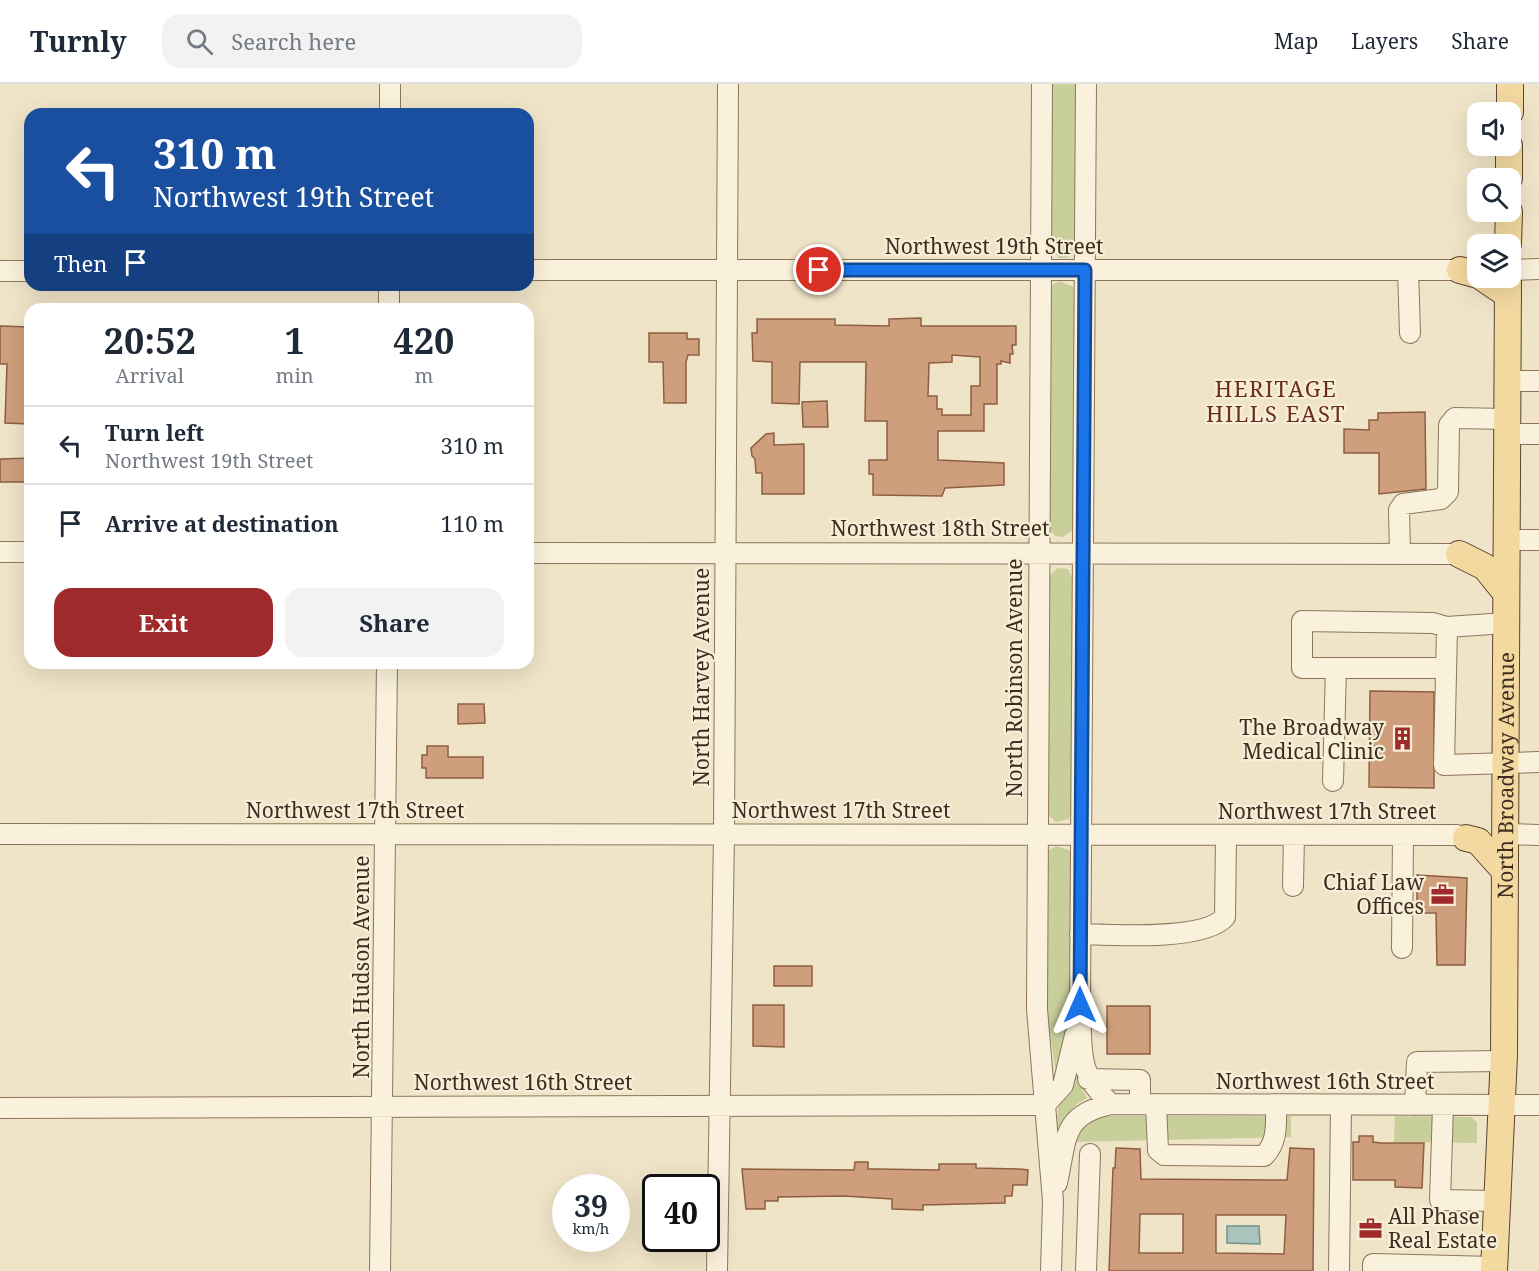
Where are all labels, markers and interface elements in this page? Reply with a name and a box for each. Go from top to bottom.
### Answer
search box [162,14,582,68]
text: Turnly [30,22,126,60]
icon: search [183,25,216,58]
text: Search here [231,26,356,56]
text: Map [1274,27,1318,55]
text: Layers [1351,27,1418,55]
text: Share [1451,27,1509,55]
map controls [1467,102,1521,288]
button: sound [1467,102,1521,156]
text: 310 m [153,124,277,181]
icon: left [54,132,132,210]
button: search [1467,168,1521,222]
text: Northwest 19th Street [153,178,434,215]
street label: Northwest 19th Street [885,232,1103,260]
button: layers [1467,234,1521,288]
pin [793,244,844,295]
icon: arrive [119,246,152,279]
text: Then [54,248,107,278]
icon: arrive [802,253,835,286]
text: 20:52 [104,316,196,365]
text: 1 [284,316,305,365]
text: 420 [393,316,454,365]
text: Arrival [116,362,184,389]
text: min [276,362,314,389]
text: m [414,362,433,389]
district label: HERITAGE HILLS EAST [1206,373,1346,428]
text: Turn left [105,417,204,447]
icon: left [54,429,87,462]
text: 310 m [441,430,504,460]
text: Northwest 19th Street [105,447,313,474]
icon: arrive [54,507,87,540]
text: Arrive at destination [105,508,339,538]
text: 110 m [441,508,504,538]
street label: Northwest 18th Street [831,514,1049,542]
street label: North Robinson Avenue [1000,559,1028,797]
street label: North Harvey Avenue [687,568,715,786]
button: Exit [54,588,273,657]
button: Share [285,588,504,657]
street label: North Broadway Avenue [1491,652,1520,899]
place label: The Broadway Medical Clinic [1239,713,1384,765]
building icon: The Broadway Medical Clinic [1389,726,1415,752]
street label: Northwest 17th Street [246,796,464,824]
street label: Northwest 17th Street [732,796,950,824]
street label: Northwest 17th Street [1218,797,1436,825]
street label: North Hudson Avenue [347,856,375,1078]
place label: Chiaf Law Offices [1323,868,1425,920]
office icon: Chiaf Law Offices [1429,881,1455,907]
position arrow [1048,973,1112,1037]
street label: Northwest 16th Street [1216,1067,1434,1095]
street label: Northwest 16th Street [414,1068,632,1096]
speed limit sign: 40 [642,1174,720,1252]
text: 39 [574,1185,608,1226]
place label: All Phase Real Estate [1388,1202,1497,1254]
office icon: All Phase Real Estate [1357,1215,1383,1241]
text: km/h [573,1218,609,1238]

